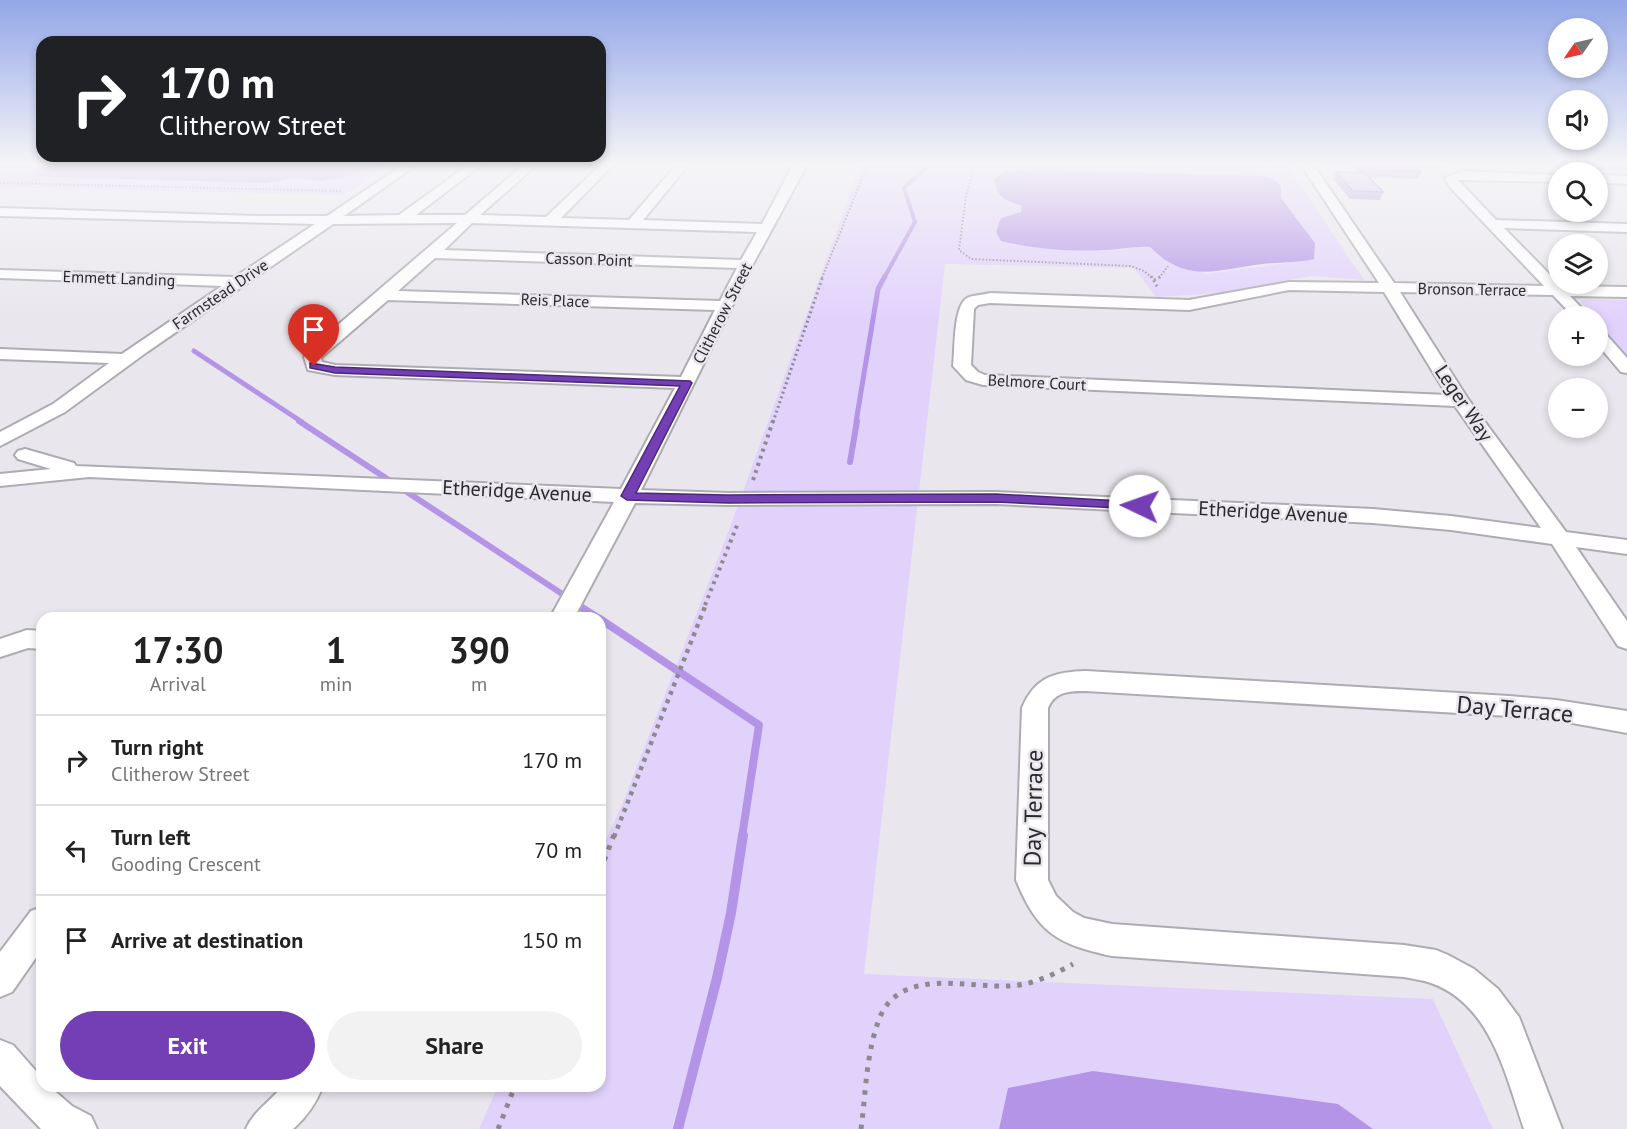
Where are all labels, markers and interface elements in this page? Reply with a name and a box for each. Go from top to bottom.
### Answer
north arrow [1548,18,1608,78]
map controls [1548,18,1608,438]
text: 170 m [159,55,275,110]
icon: right [60,60,138,138]
button: sound [1548,90,1608,150]
text: Clitherow Street [159,108,346,142]
button: search [1548,162,1608,222]
button: layers [1548,234,1608,294]
street label: Casson Point [545,247,634,271]
street label: Farmstead Drive [168,255,272,333]
street label: Clitherow Street [688,259,756,367]
street label: Emmett Landing [62,266,176,290]
street label: Bronson Terrace [1417,278,1527,300]
street label: Reis Place [520,289,590,311]
pin [288,304,339,366]
button: + [1548,306,1608,366]
icon: arrive [297,313,330,346]
street label: Leger Way [1429,360,1499,447]
street label: Belmore Court [987,369,1087,395]
button: − [1548,378,1608,438]
street label: Etheridge Avenue [442,474,592,508]
position arrow [1108,474,1172,538]
street label: Etheridge Avenue [1198,495,1348,529]
text: 17:30 [132,626,224,673]
text: 1 [326,626,346,673]
text: 390 [449,626,510,673]
text: Arrival [150,671,206,697]
text: min [320,671,352,697]
text: m [471,671,487,697]
street label: Day Terrace [1456,688,1574,730]
text: Turn right [111,733,203,761]
icon: right [60,744,93,777]
text: 170 m [522,746,582,774]
street label: Day Terrace [1016,749,1050,867]
text: Clitherow Street [111,761,249,787]
text: Turn left [111,823,191,851]
icon: left [60,834,93,867]
text: 70 m [534,836,582,864]
text: Gooding Crescent [111,851,261,877]
icon: arrive [60,924,93,957]
text: Arrive at destination [111,926,303,954]
text: 150 m [522,926,582,954]
button: Exit [60,1011,315,1080]
button: Share [327,1011,582,1080]

